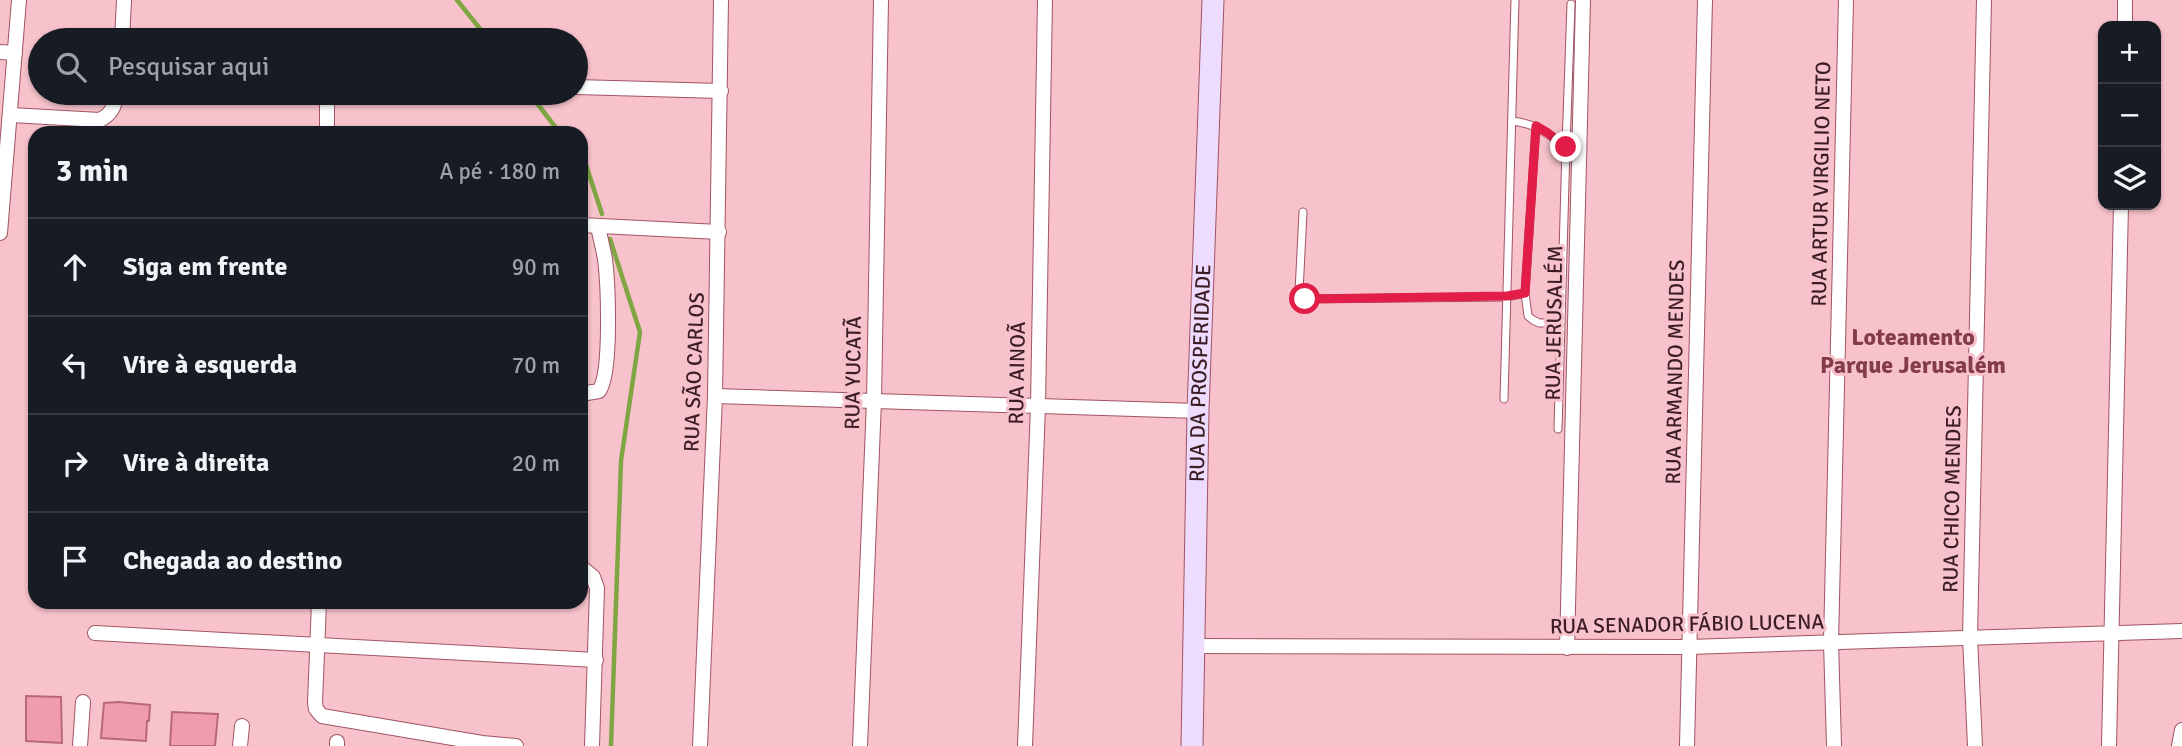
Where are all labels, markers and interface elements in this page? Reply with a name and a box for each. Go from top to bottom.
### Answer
map controls [2098,21,2161,210]
button: + [2098,21,2161,84]
search box [28,28,588,105]
icon: search [52,48,90,86]
text: Pesquisar aqui [108,51,269,83]
street label: RUA ARTUR VIRGILIO NETO [1806,61,1836,307]
button: − [2098,84,2161,147]
route end [1550,131,1581,162]
button: layers [2098,147,2161,210]
text: 3 min [56,153,128,190]
text: A pé · 180 m [439,157,560,186]
street label: RUA JERUSALÉM [1540,245,1568,401]
icon: ahead [56,248,94,286]
text: Siga em frente [123,251,287,283]
text: 90 m [512,253,560,282]
street label: RUA ARMANDO MENDES [1660,259,1690,485]
street label: RUA DA PROSPERIDADE [1184,264,1216,482]
route start [1289,283,1320,314]
street label: RUA SÃO CARLOS [678,292,710,452]
street label: RUA YUCATÃ [839,316,867,430]
street label: RUA AINOÃ [1003,321,1031,425]
district label: Loteamento Parque Jerusalém [1820,322,2006,380]
icon: left [56,346,94,384]
text: Vire à esquerda [123,349,297,381]
text: 70 m [512,351,560,380]
street label: RUA CHICO MENDES [1937,405,1967,593]
icon: right [56,444,94,482]
text: Vire à direita [123,447,269,479]
text: 20 m [512,449,560,478]
icon: arrive [56,542,94,580]
text: Chegada ao destino [123,545,342,577]
street label: RUA SENADOR FÁBIO LUCENA [1550,609,1825,639]

